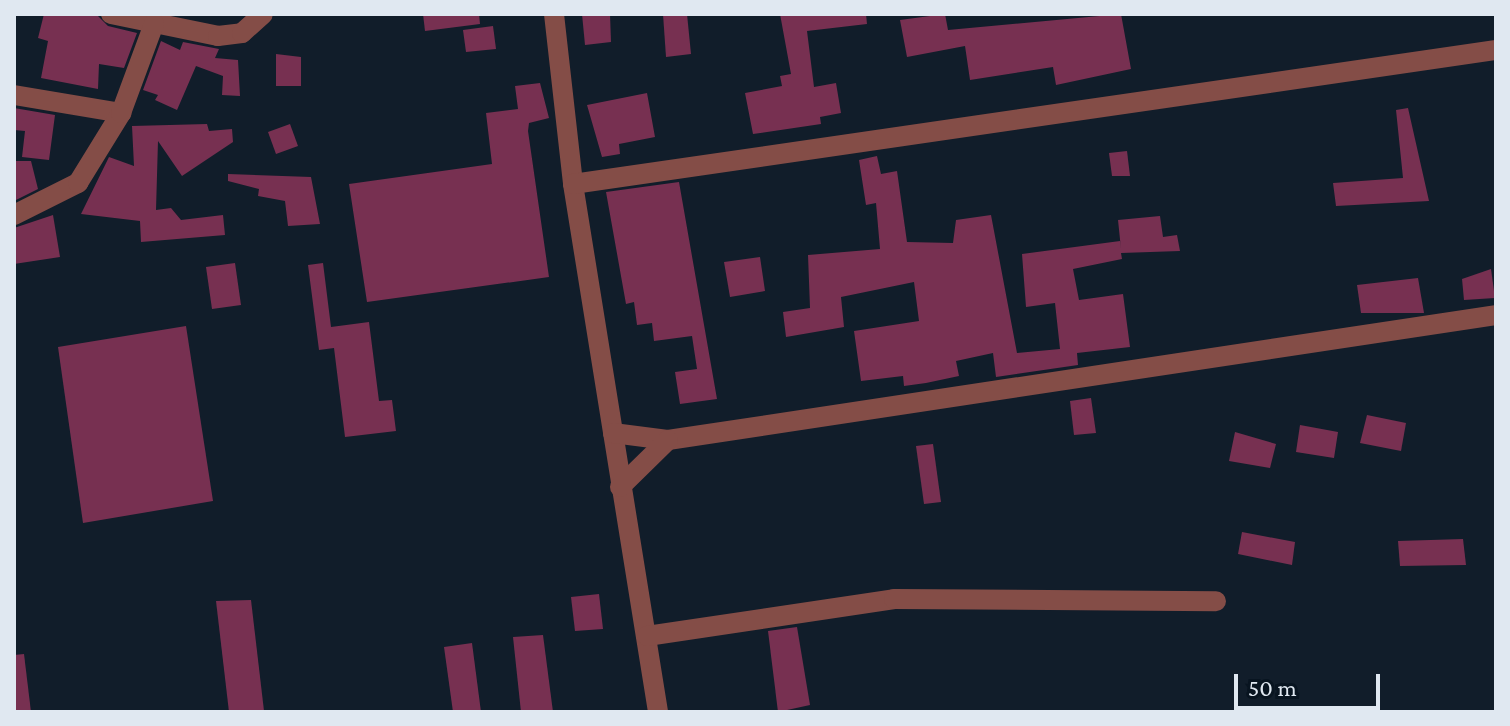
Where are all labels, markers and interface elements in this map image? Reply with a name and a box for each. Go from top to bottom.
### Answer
scale bar [1238,658,1384,708]
text: 50 m [1248,674,1297,701]

